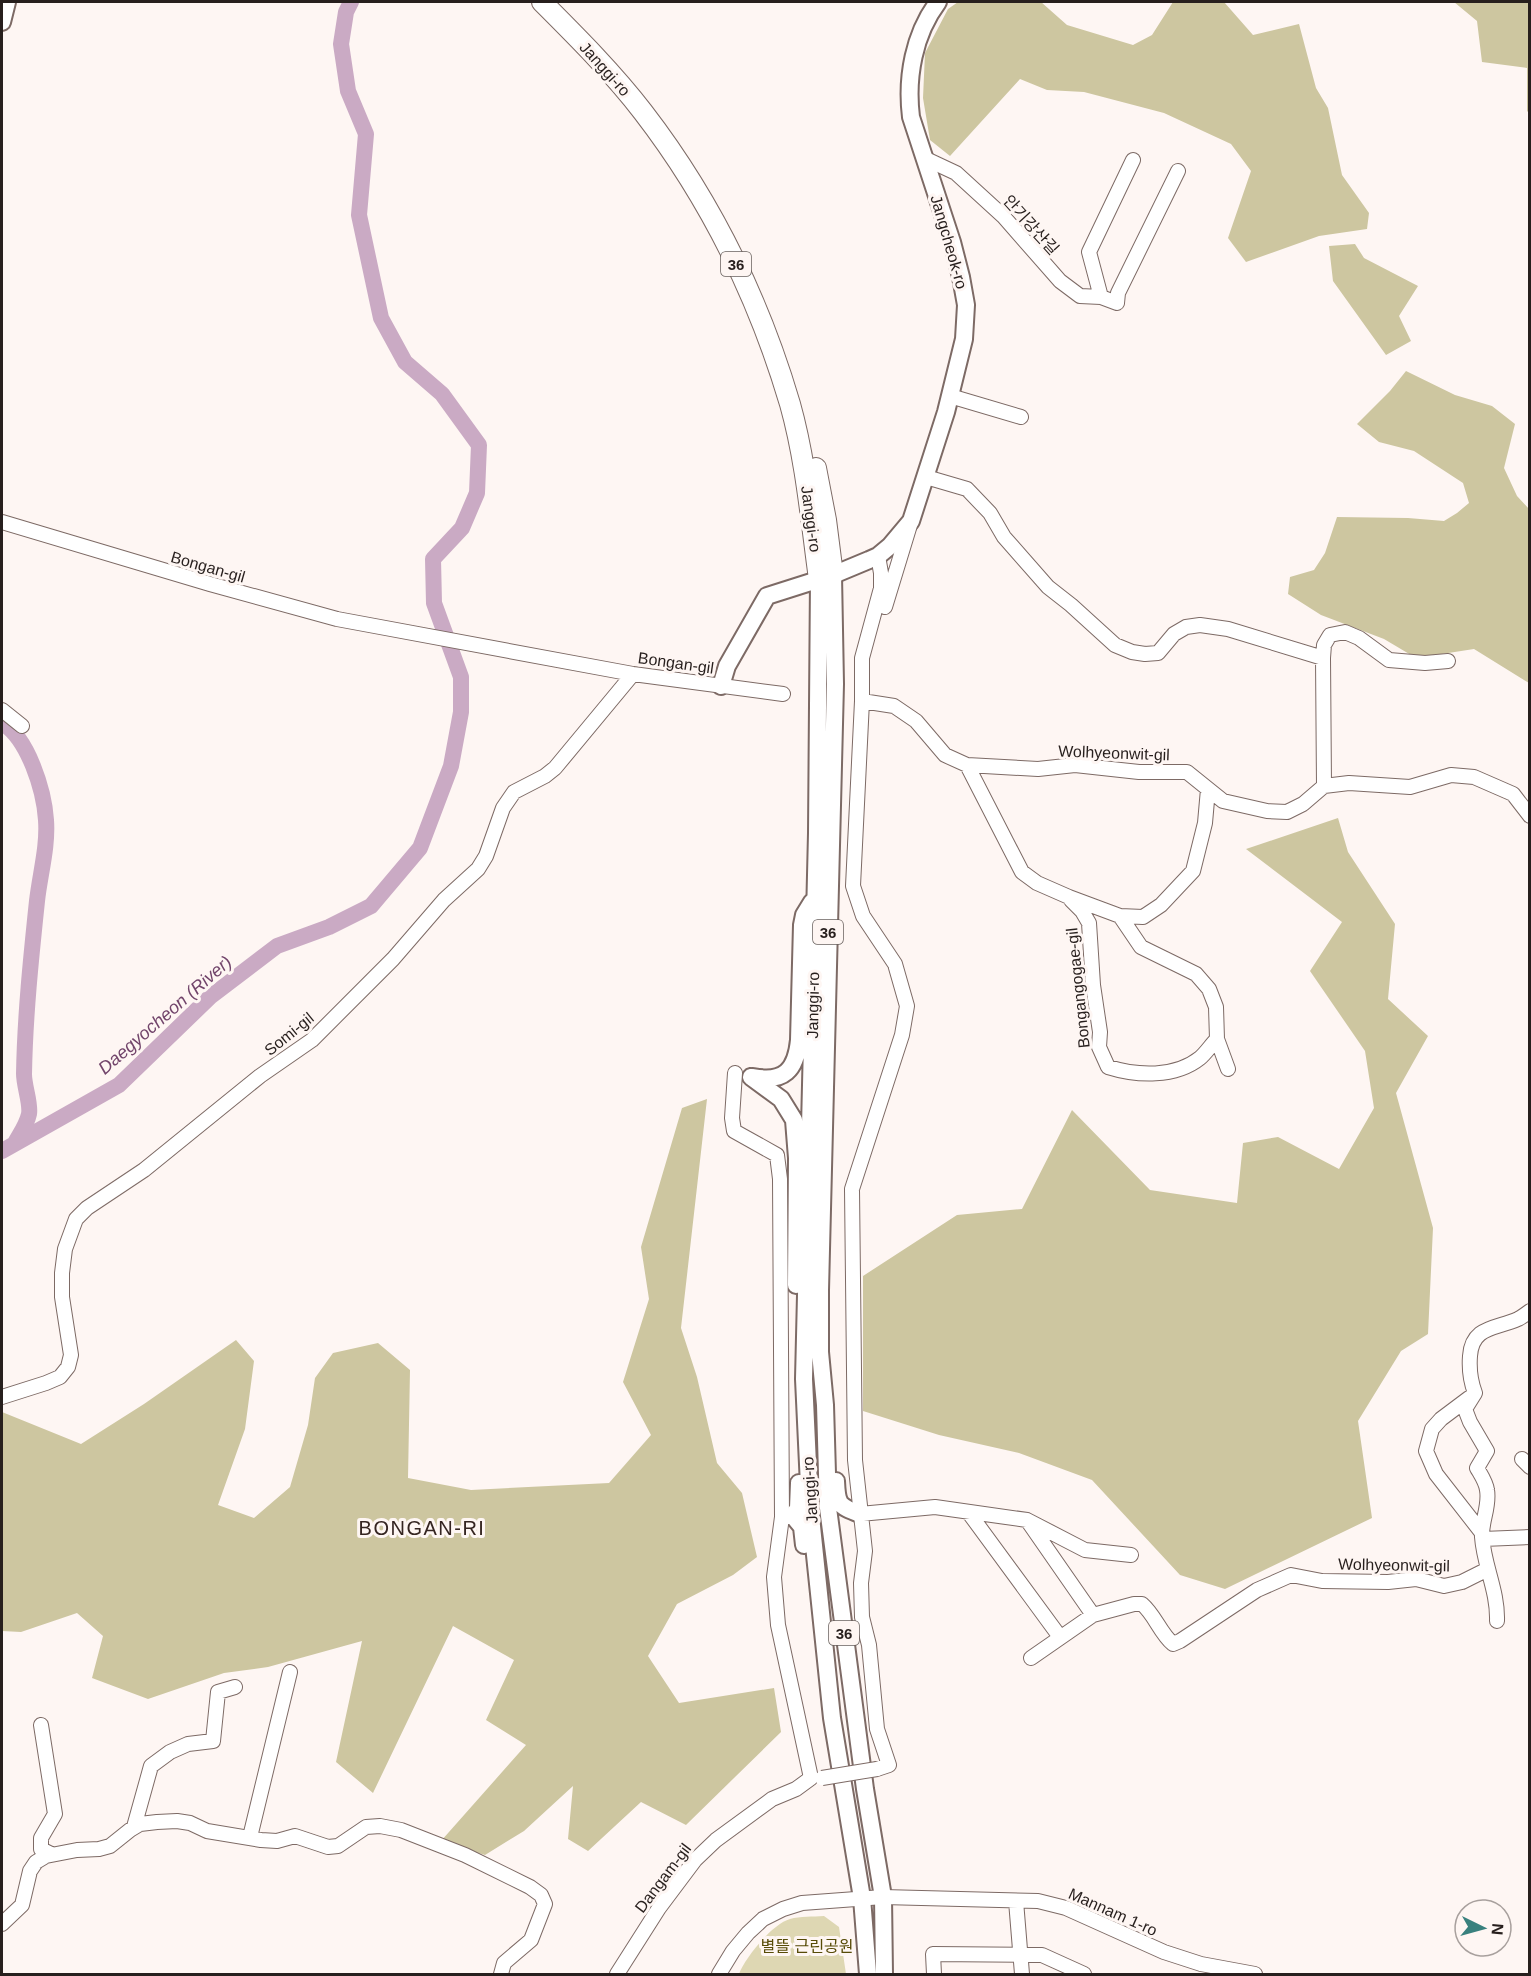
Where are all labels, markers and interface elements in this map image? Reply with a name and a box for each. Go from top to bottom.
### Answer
street label: Janggi-ro [576,39,634,100]
street label: 안기강산길 [1000,192,1062,258]
street label: Jangcheok-ro [927,193,971,291]
road number: 36 [721,252,751,276]
street label: Janggi-ro [798,485,824,553]
street label: Bongan-gil [169,548,247,586]
street label: Bongan-gil [637,649,715,677]
street label: Wolhyeonwit-gil [1058,743,1170,763]
road number: 36 [813,920,843,944]
street label: Bongangogae-gil [1063,927,1093,1049]
water label: Daegyocheon (River) [94,952,236,1078]
street label: Janggi-ro [804,971,822,1038]
street label: Somi-gil [261,1009,317,1059]
street label: Janggi-ro [799,1456,821,1524]
district label: BONGAN-RI [359,1517,485,1539]
street label: Wolhyeonwit-gil [1338,1556,1450,1574]
road number: 36 [829,1621,859,1645]
street label: Dangam-gil [632,1840,694,1916]
street label: Mannam 1-ro [1066,1885,1160,1939]
north arrow [1453,1898,1513,1958]
text: N [1488,1923,1506,1936]
park label: 별뜰 근린공원 [761,1938,853,1955]

